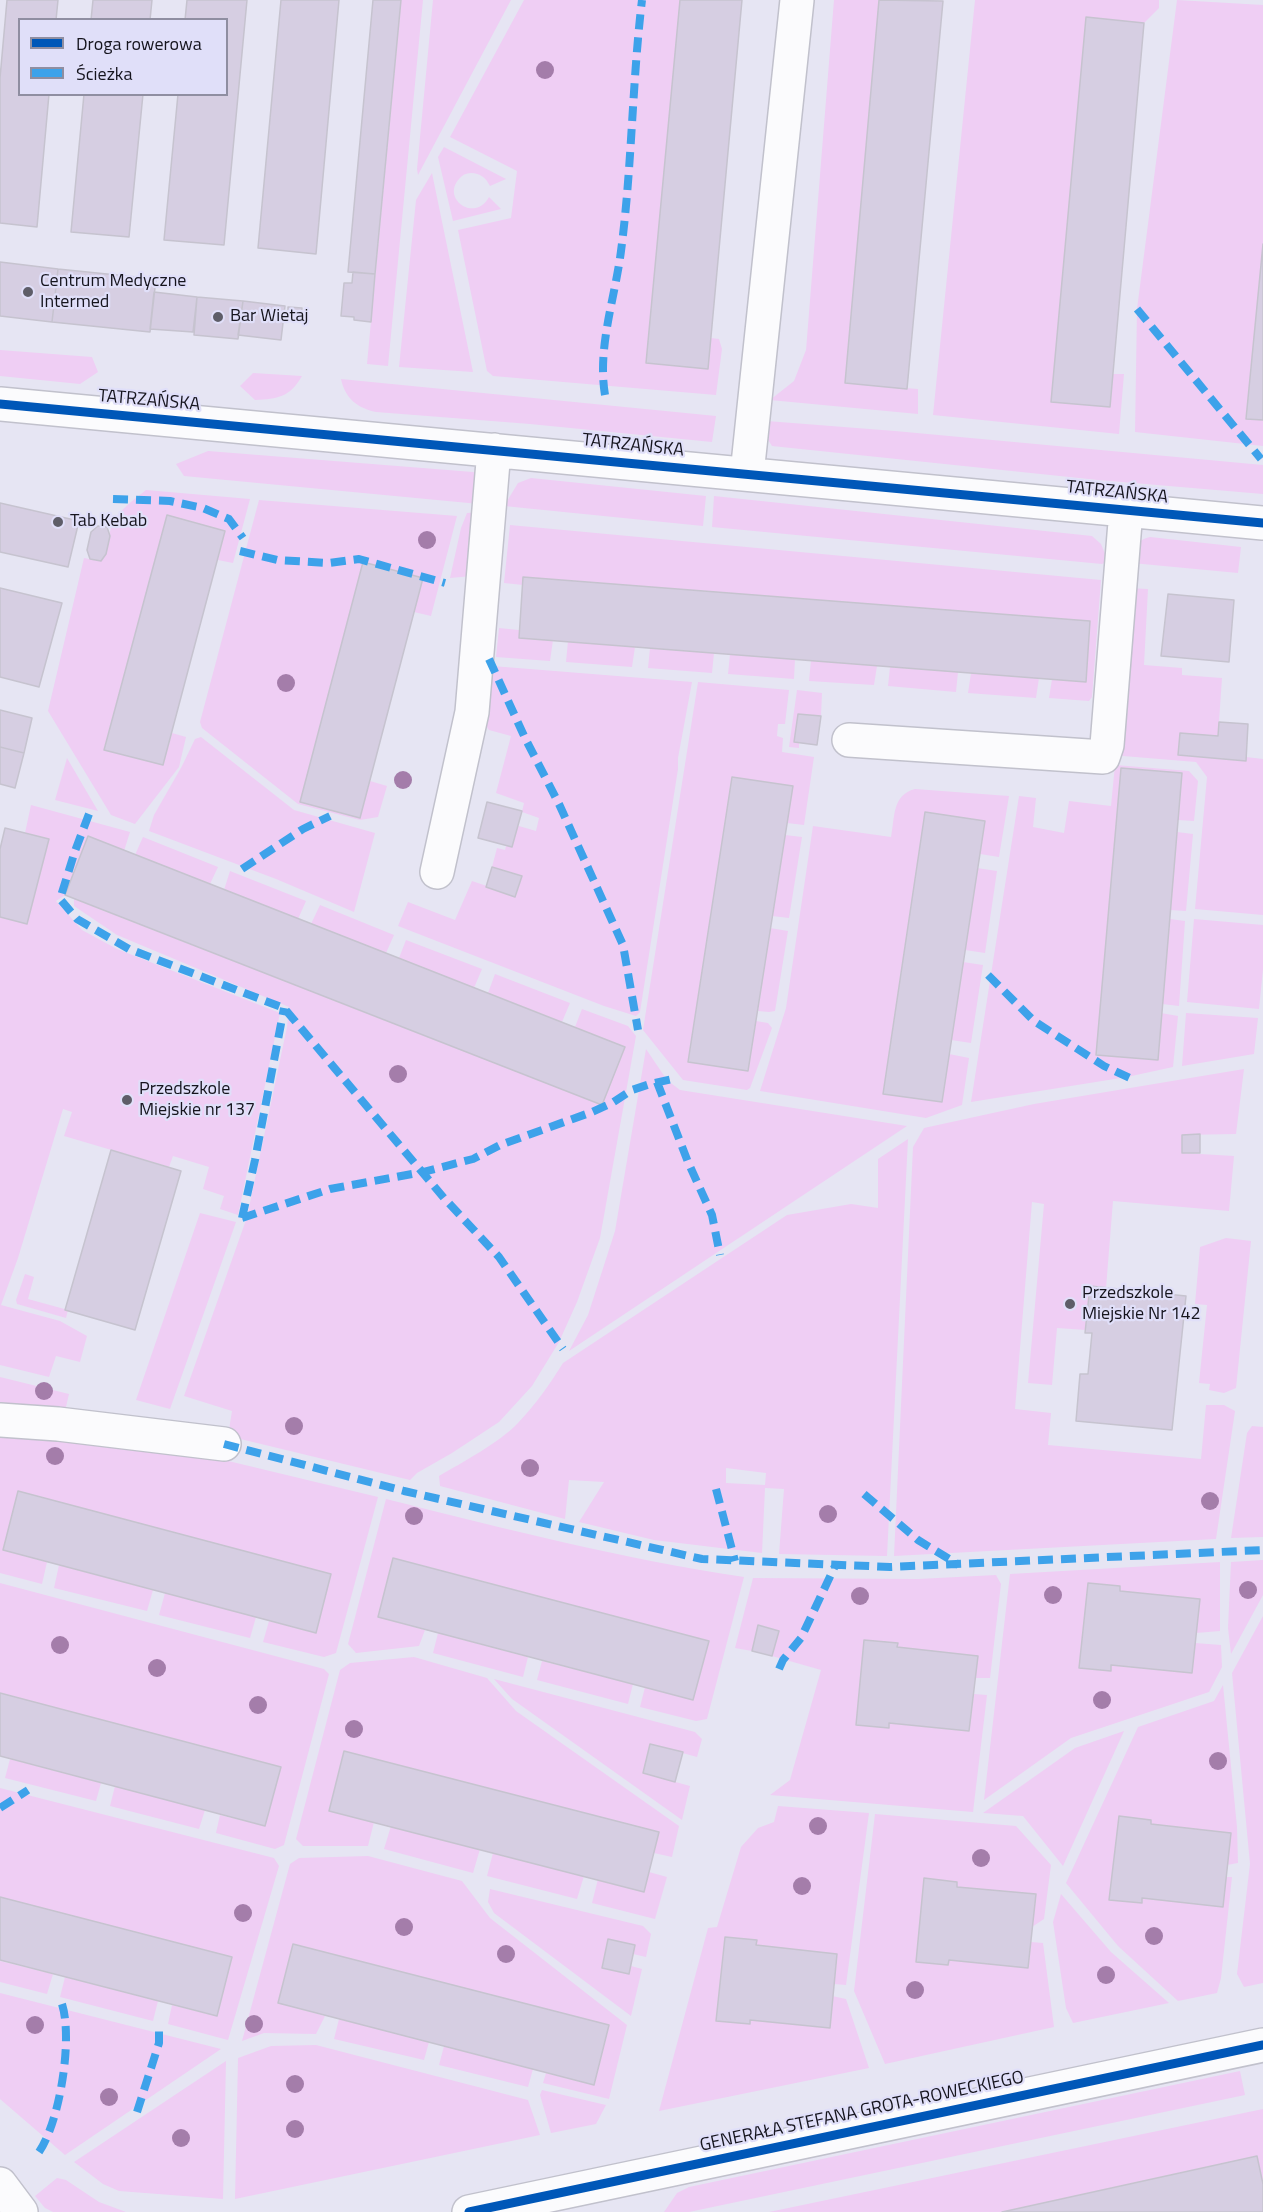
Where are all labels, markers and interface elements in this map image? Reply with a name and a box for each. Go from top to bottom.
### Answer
legend [18,18,228,96]
text: Droga rowerowa [76,30,202,57]
text: Ścieżka [76,60,132,87]
place label: Centrum Medyczne Intermed [40,271,186,314]
marker: Centrum Medyczne Intermed [21,285,35,299]
place label: Bar Wietaj [230,306,308,328]
marker: Bar Wietaj [211,310,225,324]
street label: TATRZAŃSKA [97,386,201,416]
street label: TATRZAŃSKA [581,430,685,462]
street label: TATRZAŃSKA [1065,477,1169,509]
place label: Tab Kebab [70,511,147,533]
marker: Tab Kebab [51,515,65,529]
place label: Przedszkole Miejskie nr 137 [139,1079,255,1122]
marker: Przedszkole Miejskie nr 137 [120,1093,134,1107]
place label: Przedszkole Miejskie Nr 142 [1082,1283,1201,1326]
marker: Przedszkole Miejskie Nr 142 [1063,1297,1077,1311]
street label: GENERAŁA STEFANA GROTA-ROWECKIEGO [698,2067,1026,2157]

